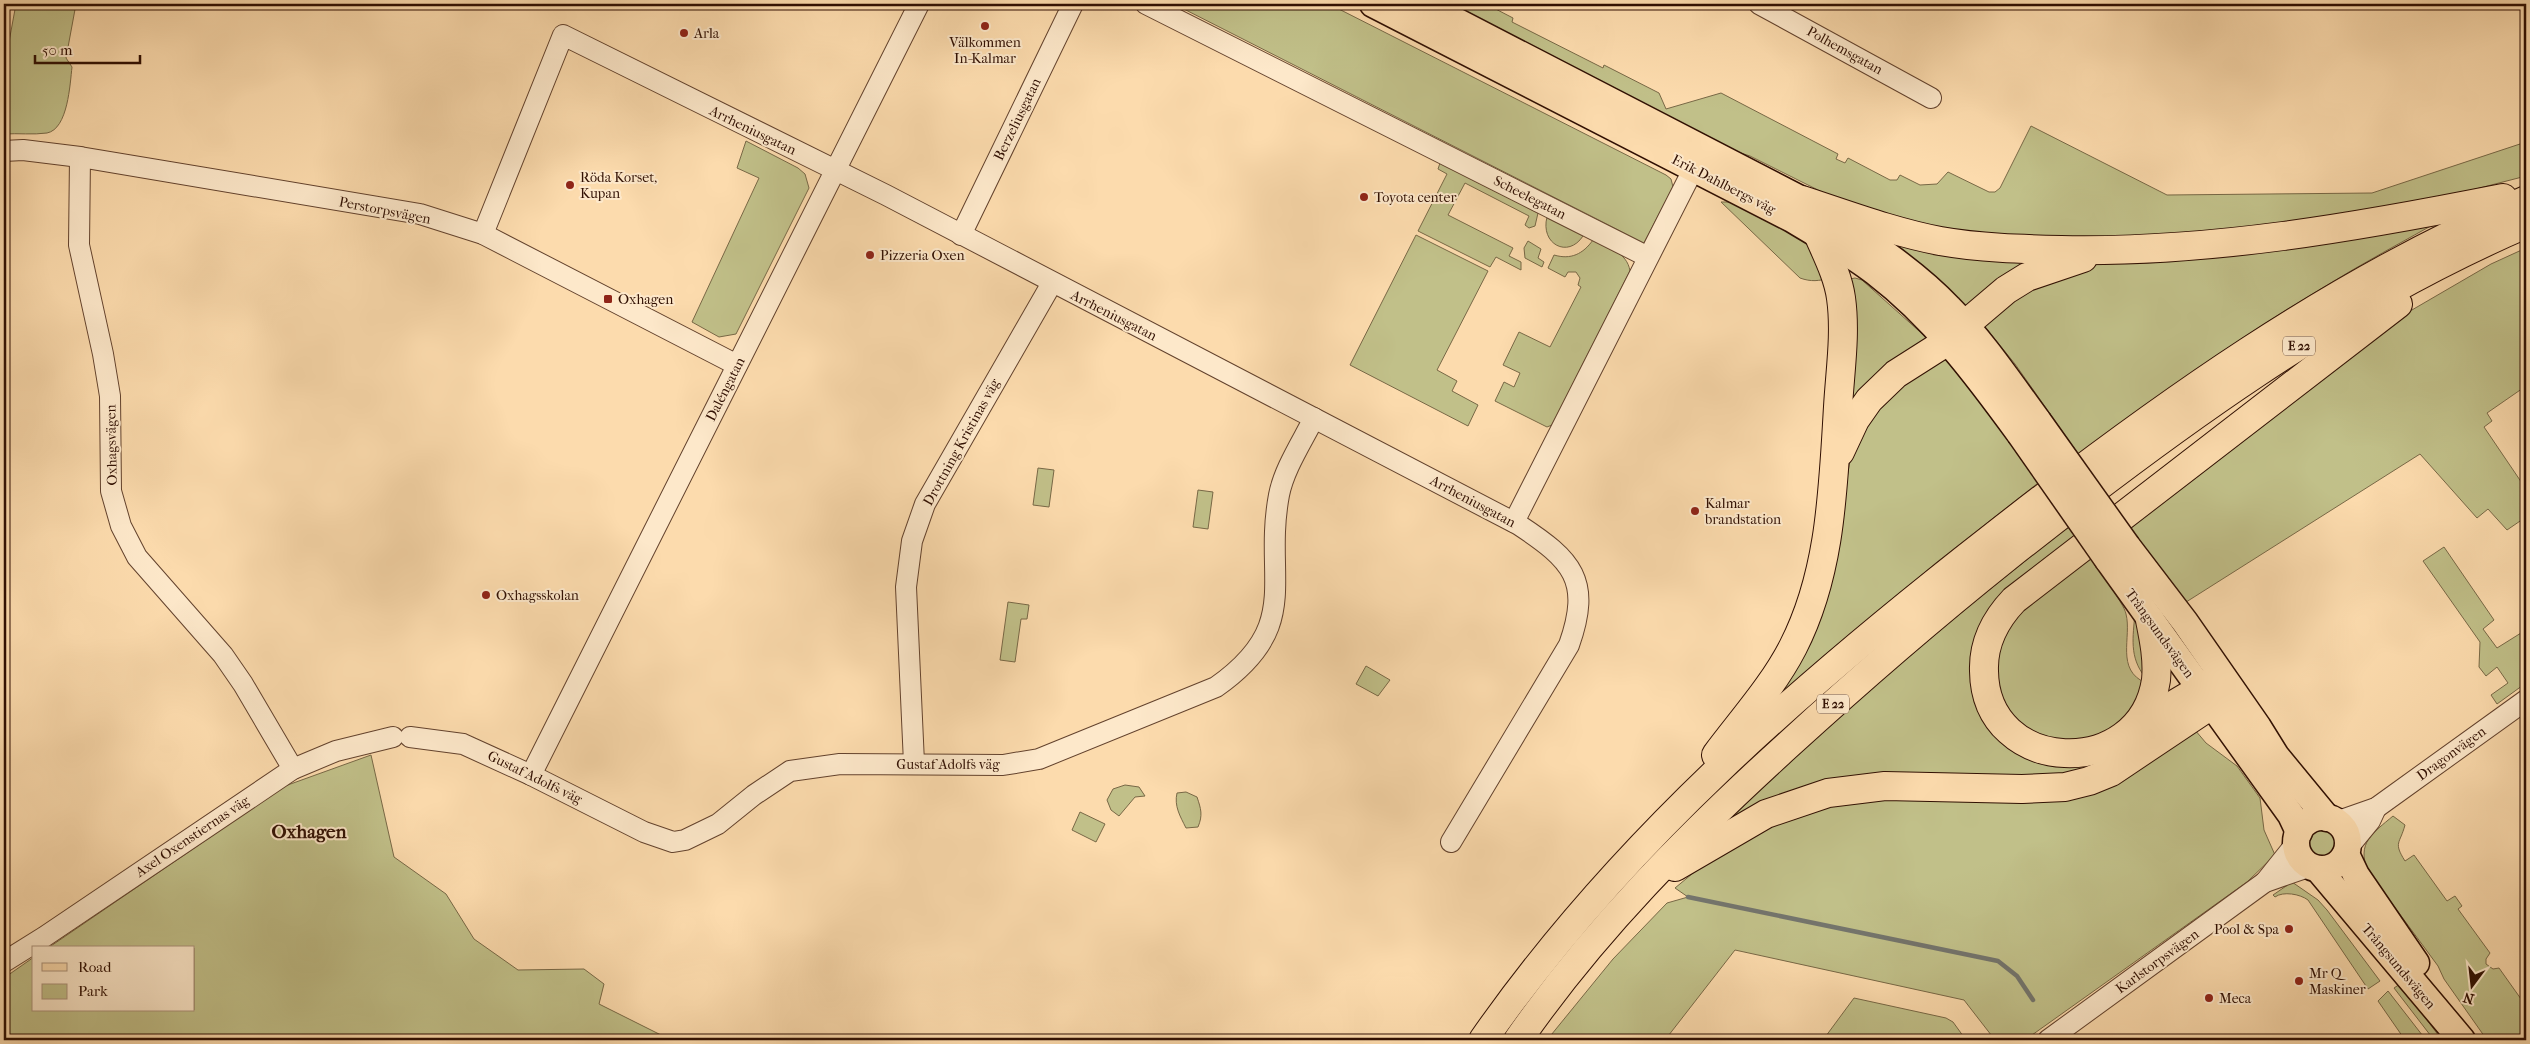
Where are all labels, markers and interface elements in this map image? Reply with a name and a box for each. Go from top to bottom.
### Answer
marker: Välkommen In-Kalmar [979,20,991,32]
street label: Polhemsgatan [1804,23,1886,78]
place label: Arla [693,25,720,42]
marker: Arla [678,27,690,39]
scale bar [35,32,140,64]
place label: Välkommen In-Kalmar [948,34,1021,67]
text: 50 m [42,41,73,59]
street label: Berzeliusgatan [990,75,1045,163]
street label: Arrheniusgatan [706,102,799,159]
street label: Erik Dahlbergs väg [1669,151,1779,218]
place label: Röda Korset, Kupan [580,169,657,202]
street label: Scheelegatan [1491,172,1569,223]
marker: Röda Korset, Kupan [564,179,576,191]
place label: Toyota center [1374,189,1457,206]
marker: Toyota center [1358,191,1370,203]
street label: Perstorpsvägen [338,193,432,228]
place label: Pizzeria Oxen [880,247,965,264]
marker: Pizzeria Oxen [864,249,876,261]
street label: Arrheniusgatan [1067,286,1160,344]
place label: Oxhagen [618,291,673,308]
marker: Oxhagen [602,293,614,305]
road number: E 22 [2283,336,2315,356]
street label: Daléngatan [702,354,749,424]
street label: Drottning Kristinas väg [919,375,1004,509]
street label: Oxhagsvägen [102,404,121,486]
street label: Arrheniusgatan [1426,471,1518,531]
place label: Kalmar brandstation [1704,495,1781,528]
marker: Kalmar brandstation [1689,505,1701,517]
street label: Trångsundsvägen [2121,585,2198,681]
place label: Oxhagsskolan [496,587,579,604]
marker: Oxhagsskolan [480,589,492,601]
road number: E 22 [1817,694,1849,714]
street label: Dragonvägen [2413,723,2489,784]
street label: Gustaf Adolfs väg [485,747,585,808]
street label: Gustaf Adolfs väg [896,756,1000,773]
street label: Axel Oxenstiernas väg [131,792,253,881]
district label: Oxhagen [272,821,347,843]
street label: Trångsundsvägen [2358,920,2439,1013]
place label: Pool & Spa [2214,921,2280,938]
marker: Pool & Spa [2283,923,2295,935]
street label: Karlstorpsvägen [2112,926,2202,997]
legend [32,946,195,1012]
text: Road [78,958,112,976]
north arrow [2448,962,2498,1012]
place label: Mr Q Maskiner [2309,965,2366,998]
marker: Mr Q Maskiner [2293,975,2305,987]
text: Park [78,982,108,1000]
text: N [2461,988,2476,1008]
place label: Meca [2219,990,2252,1007]
marker: Meca [2203,992,2215,1004]

